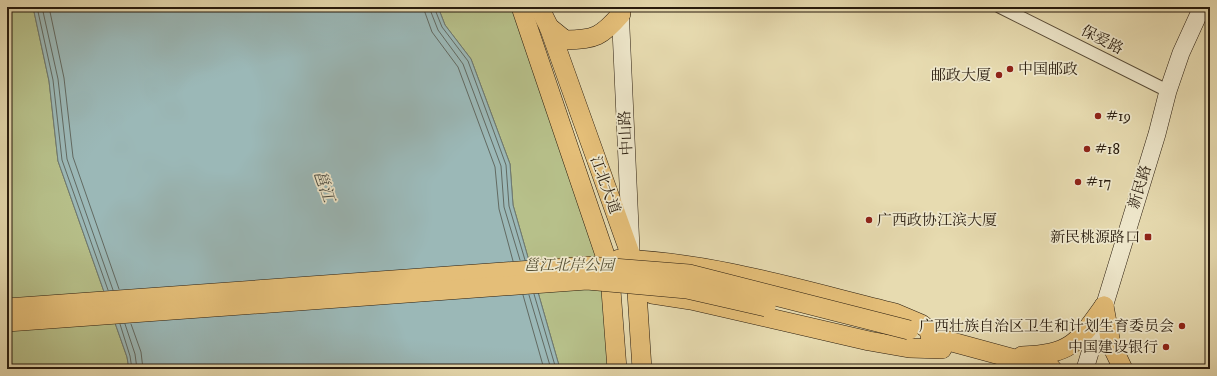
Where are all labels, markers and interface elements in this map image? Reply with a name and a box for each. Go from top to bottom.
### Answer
street label: 保爱路 [1078,21,1126,59]
place label: 中国邮政 [1018,60,1078,79]
marker: 中国邮政 [1005,64,1015,74]
place label: 邮政大厦 [931,66,991,85]
marker: 邮政大厦 [994,70,1004,80]
place label: #19 [1106,107,1131,126]
street label: 中山路 [615,110,637,156]
marker: #19 [1093,111,1103,121]
place label: #18 [1095,140,1120,159]
marker: #18 [1082,144,1092,154]
street label: 江北大道 [586,154,624,216]
street label: 新民路 [1124,163,1156,211]
water label: 邕江 [309,168,339,206]
place label: #17 [1086,173,1112,192]
marker: #17 [1073,177,1083,187]
place label: 广西政协江滨大厦 [877,211,997,230]
marker: 广西政协江滨大厦 [864,215,874,225]
place label: 新民桃源路口 [1050,228,1140,247]
marker: 新民桃源路口 [1143,232,1153,242]
park label: 邕江北岸公园 [524,256,616,275]
place label: 广西壮族自治区卫生和计划生育委员会 [919,317,1174,336]
marker: 广西壮族自治区卫生和计划生育委员会 [1177,321,1187,331]
place label: 中国建设银行 [1068,338,1158,357]
marker: 中国建设银行 [1161,342,1171,352]

